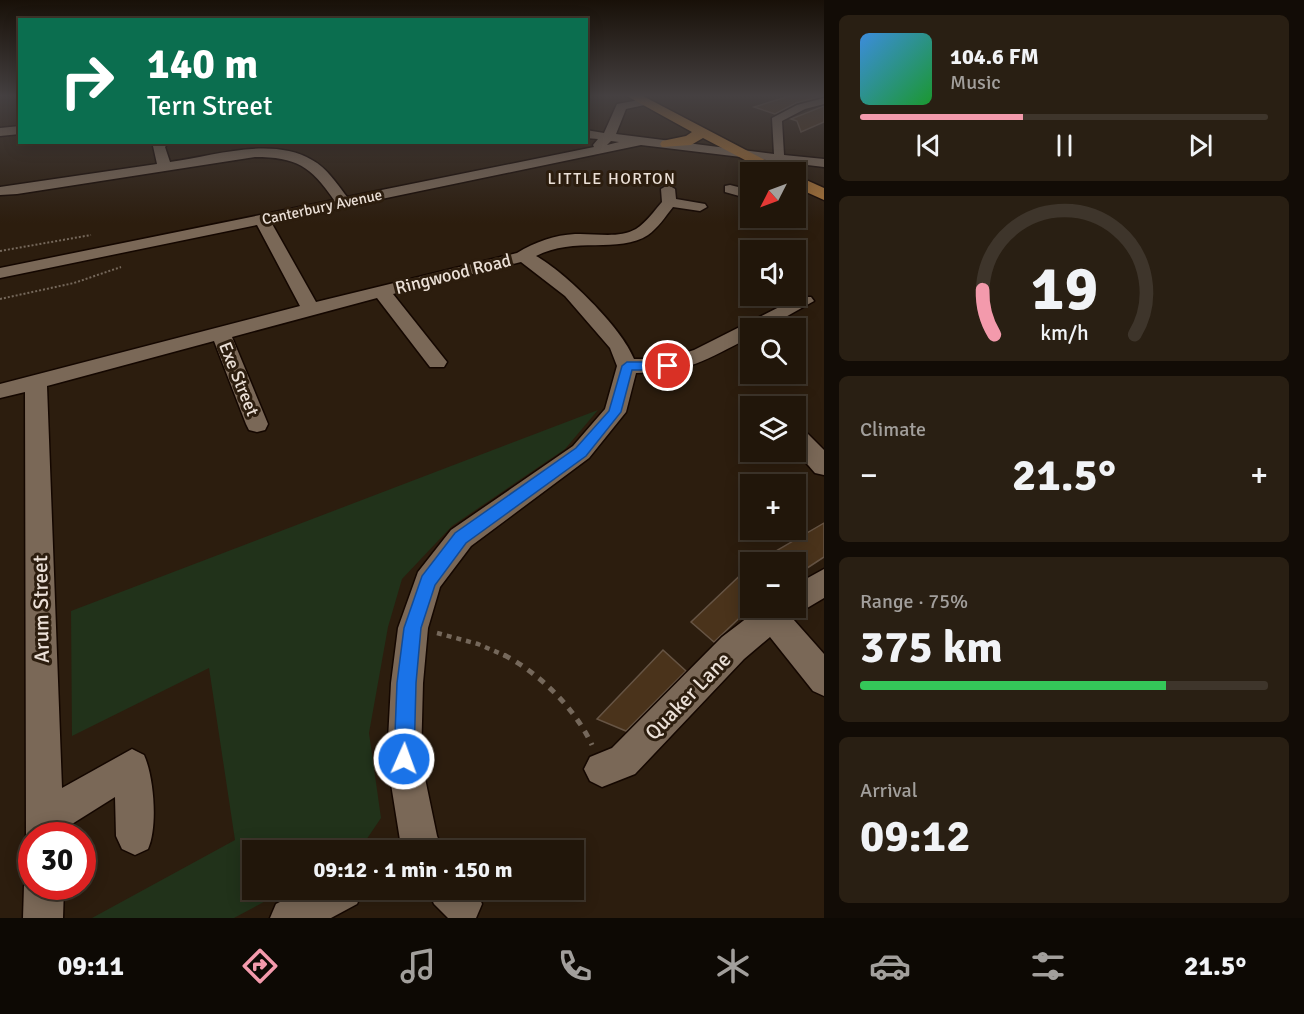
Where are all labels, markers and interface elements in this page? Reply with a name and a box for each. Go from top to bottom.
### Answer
text: 140 m [147,39,258,90]
icon: right [48,42,126,120]
text: 104.6 FM [950,43,1039,70]
text: Music [950,70,1001,95]
text: Tern Street [147,90,273,123]
icon: previous [912,129,945,162]
icon: pause [1048,129,1081,162]
icon: next [1184,129,1217,162]
north arrow [740,162,806,228]
map controls [740,162,806,618]
district label: LITTLE HORTON [548,169,676,189]
street label: Canterbury Avenue [260,185,384,229]
button: sound [740,240,806,306]
street label: Ringwood Road [393,249,513,299]
text: 19 [1030,251,1098,328]
button: search [740,318,806,384]
text: km/h [1040,321,1088,347]
street label: Exe Street [214,339,264,419]
pin [642,340,693,391]
icon: arrive [651,349,684,382]
button: layers [740,396,806,462]
text: Climate [860,417,926,442]
text: 21.5° [1012,448,1116,503]
text: − [860,455,878,496]
text: + [1250,455,1268,496]
button: + [740,474,806,540]
button: − [740,552,806,618]
street label: Arum Street [27,555,55,663]
text: Range · 75% [860,589,968,614]
text: 375 km [860,620,1003,675]
street label: Quaker Lane [640,647,736,745]
position arrow [372,727,436,791]
text: Arrival [860,778,918,803]
text: 09:12 [860,809,970,864]
speed limit sign: 30 [18,822,96,900]
text: 09:12 · 1 min · 150 m [313,856,513,883]
icon: directions [239,945,281,987]
icon: music [397,945,439,987]
icon: phone [554,945,596,987]
icon: climate [712,945,754,987]
icon: car [869,945,911,987]
icon: filters [1027,945,1069,987]
text: 09:11 [58,950,124,983]
text: 21.5° [1184,950,1246,983]

